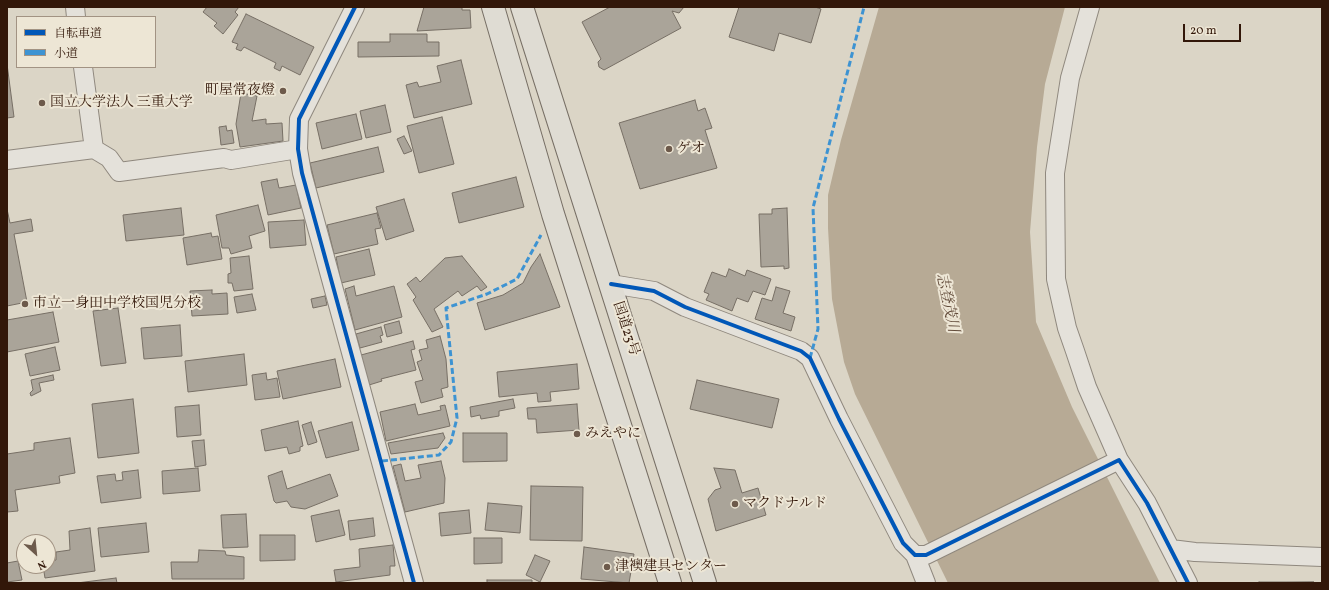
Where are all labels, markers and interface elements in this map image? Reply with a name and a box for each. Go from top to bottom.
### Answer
legend [16,16,156,68]
scale bar [1185,16,1243,42]
text: 20 m [1190,23,1217,39]
text: 自転車道 [54,26,102,42]
text: 小道 [54,46,78,62]
place label: 町屋常夜燈 [205,83,275,99]
marker: 町屋常夜燈 [278,86,288,96]
place label: 国立大学法人 三重大学 [50,95,193,111]
marker: 国立大学法人 三重大学 [37,98,47,108]
place label: ゲオ [677,141,705,157]
marker: ゲオ [664,144,674,154]
water label: 志登茂川 [931,272,961,334]
place label: 市立一身田中学校国児分校 [33,296,201,312]
marker: 市立一身田中学校国児分校 [20,299,30,309]
street label: 国道23号 [608,300,642,358]
place label: みえやに [585,426,641,442]
marker: みえやに [572,429,582,439]
place label: マクドナルド [743,496,827,512]
marker: マクドナルド [730,499,740,509]
north arrow [16,534,56,574]
text: N [34,556,48,573]
place label: 津襖建具センター [615,559,727,575]
marker: 津襖建具センター [602,562,612,572]

